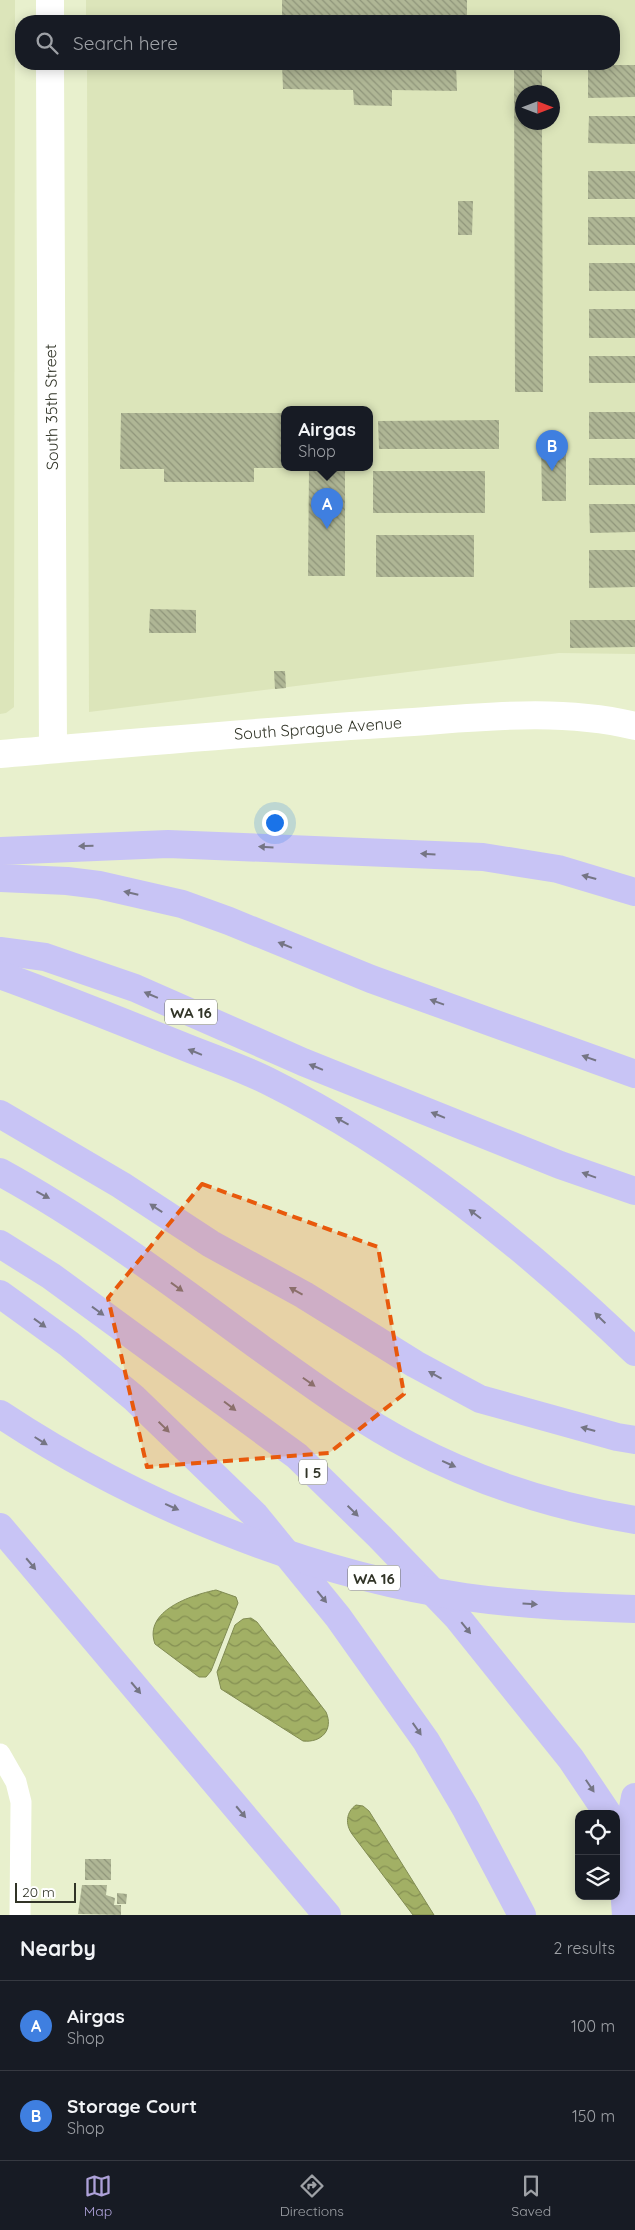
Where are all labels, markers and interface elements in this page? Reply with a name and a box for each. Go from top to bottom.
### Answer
search box [15,15,620,70]
icon: search [33,29,61,57]
text: Search here [73,31,178,55]
north arrow [515,85,560,130]
street label: South 35th Street [40,344,62,470]
popup [281,406,373,471]
text: Airgas [298,417,356,441]
pin: B [536,430,568,471]
text: Shop [298,441,336,461]
pin: A [311,488,343,529]
street label: South Sprague Avenue [233,712,403,744]
your location [262,810,288,836]
one-way arrow [78,842,94,850]
one-way arrow [258,842,274,850]
one-way arrow [420,850,436,858]
one-way arrow [581,873,596,881]
one-way arrow [124,889,139,897]
one-way arrow [277,940,292,948]
one-way arrow [143,991,158,999]
one-way arrow [429,998,444,1005]
road number: WA 16 [165,1000,217,1024]
one-way arrow [188,1047,202,1055]
one-way arrow [581,1054,596,1062]
one-way arrow [308,1063,323,1071]
one-way arrow [431,1111,445,1119]
one-way arrow [335,1117,348,1126]
one-way arrow [581,1171,596,1179]
one-way arrow [36,1191,50,1200]
one-way arrow [150,1203,163,1213]
one-way arrow [469,1208,482,1219]
one-way arrow [170,1282,184,1292]
one-way arrow [289,1287,304,1295]
one-way arrow [92,1305,105,1315]
one-way arrow [594,1312,606,1324]
one-way arrow [33,1318,47,1328]
one-way arrow [428,1371,443,1379]
one-way arrow [302,1377,316,1387]
one-way arrow [223,1401,236,1412]
one-way arrow [158,1421,170,1433]
one-way arrow [580,1425,595,1433]
one-way arrow [34,1436,47,1445]
road number: I 5 [299,1460,327,1484]
one-way arrow [442,1460,456,1468]
one-way arrow [165,1504,179,1512]
one-way arrow [347,1505,359,1517]
one-way arrow [26,1557,37,1570]
road number: WA 16 [348,1566,400,1590]
one-way arrow [316,1590,327,1603]
one-way arrow [522,1600,538,1608]
one-way arrow [461,1621,472,1634]
one-way arrow [131,1681,142,1694]
one-way arrow [412,1722,422,1736]
one-way arrow [585,1779,595,1793]
one-way arrow [235,1806,247,1818]
map controls [575,1810,620,1900]
button: locate [575,1810,620,1855]
button: layers [575,1855,620,1900]
scale bar [15,1880,76,1903]
text: 20 m [22,1883,55,1901]
text: Nearby [20,1935,96,1961]
text: 2 results [553,1938,615,1958]
text: Airgas [67,2004,125,2028]
text: A [31,2016,41,2036]
text: 100 m [571,2016,615,2036]
text: Shop [67,2028,104,2048]
text: Storage Court [67,2094,197,2118]
text: B [31,2106,41,2126]
text: 150 m [572,2106,615,2126]
text: Shop [67,2118,104,2138]
tab: Map [84,2172,112,2220]
tab: Directions [280,2172,344,2220]
tab: Saved [511,2172,551,2220]

